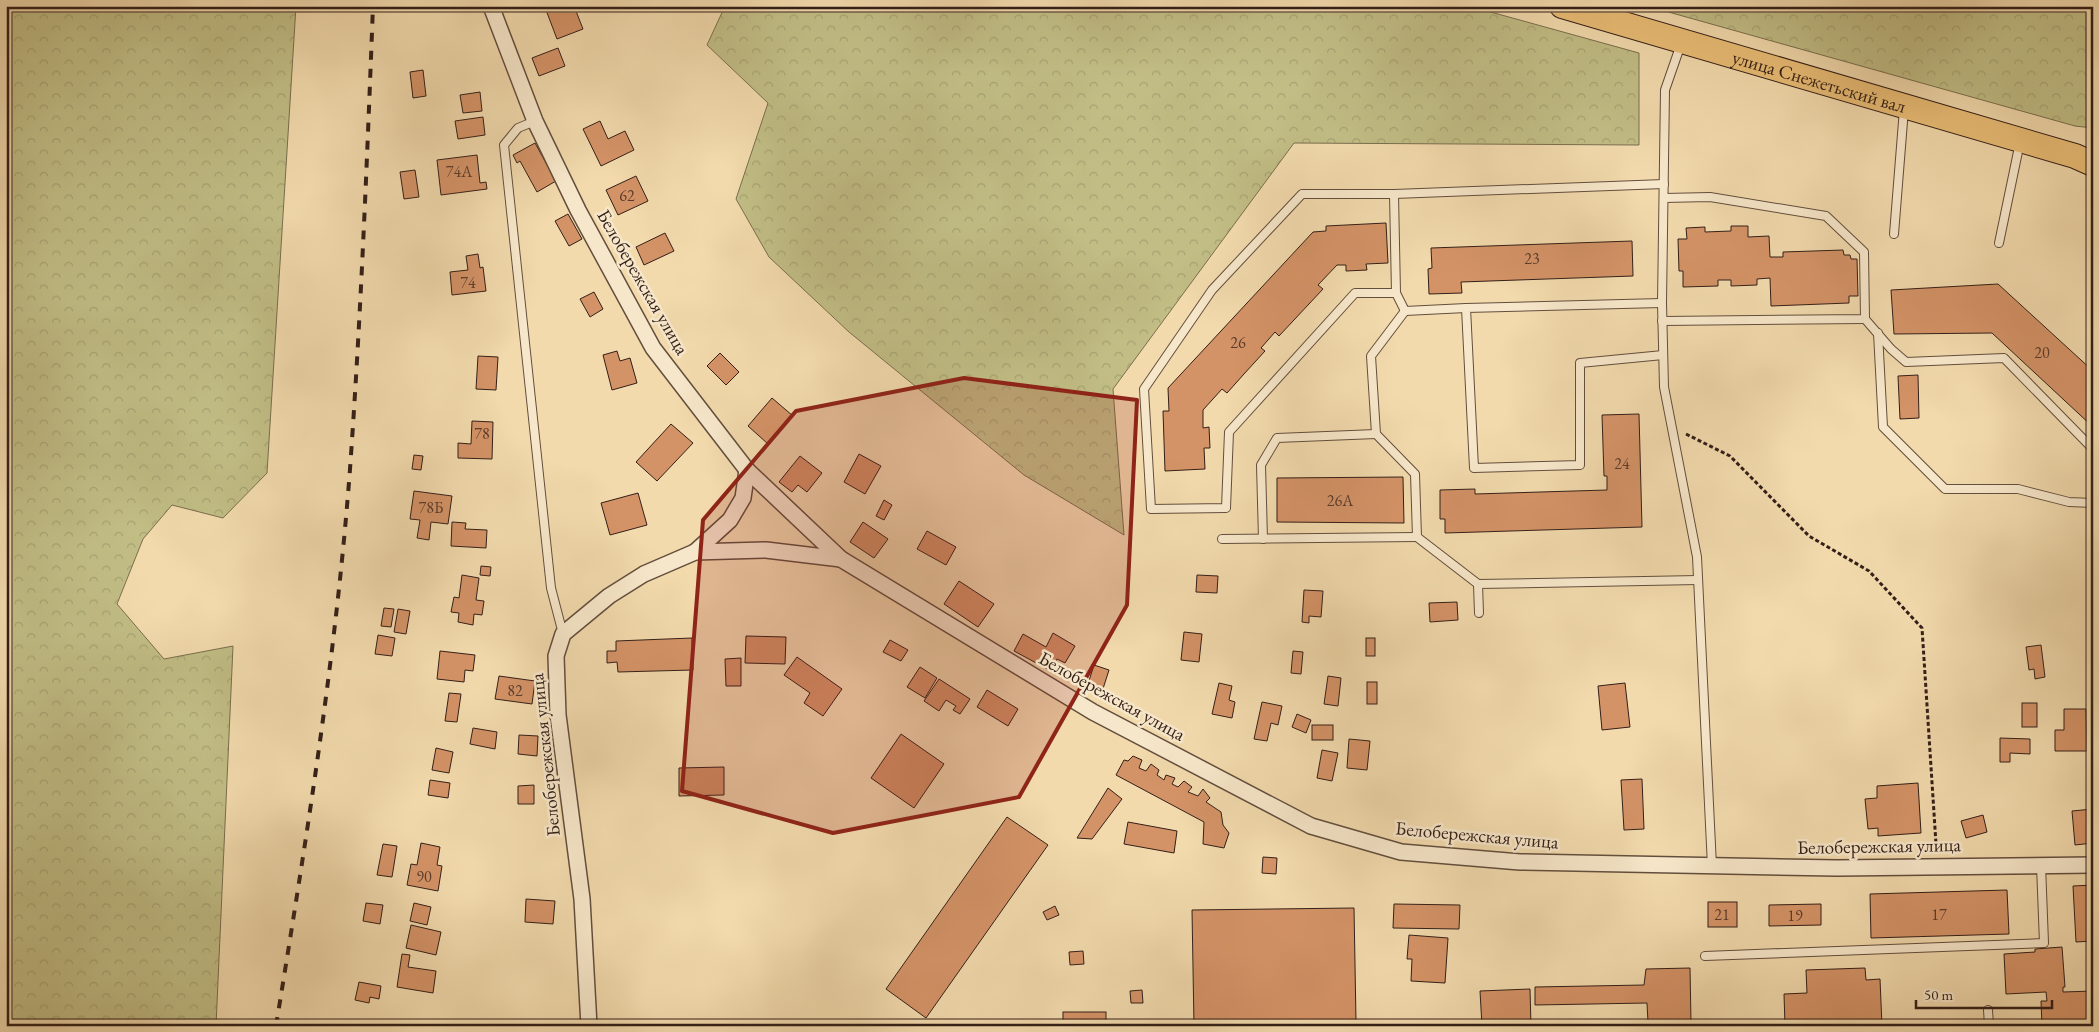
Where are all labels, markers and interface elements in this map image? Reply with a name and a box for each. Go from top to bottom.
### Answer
street label: улица Снежетьский вал [1729,44,1909,118]
house number: 74А [446,161,473,182]
house number: 62 [619,185,635,206]
street label: Белобережская улица [591,205,695,360]
house number: 23 [1524,248,1540,269]
house number: 74 [460,272,476,293]
house number: 26 [1230,332,1246,353]
house number: 20 [2034,342,2050,363]
house number: 78 [474,423,490,444]
house number: 24 [1614,453,1630,474]
house number: 26А [1327,490,1354,511]
house number: 78Б [419,497,443,518]
street label: Белобережская улица [1034,645,1190,747]
street label: Белобережская улица [524,672,566,838]
house number: 82 [507,680,523,701]
street label: Белобережская улица [1394,815,1560,855]
street label: Белобережская улица [1797,832,1962,860]
house number: 90 [416,866,432,887]
house number: 21 [1714,904,1730,925]
house number: 17 [1931,904,1947,925]
house number: 19 [1787,905,1803,926]
scale bar [1916,977,2053,1009]
text: 50 m [1924,985,1953,1004]

